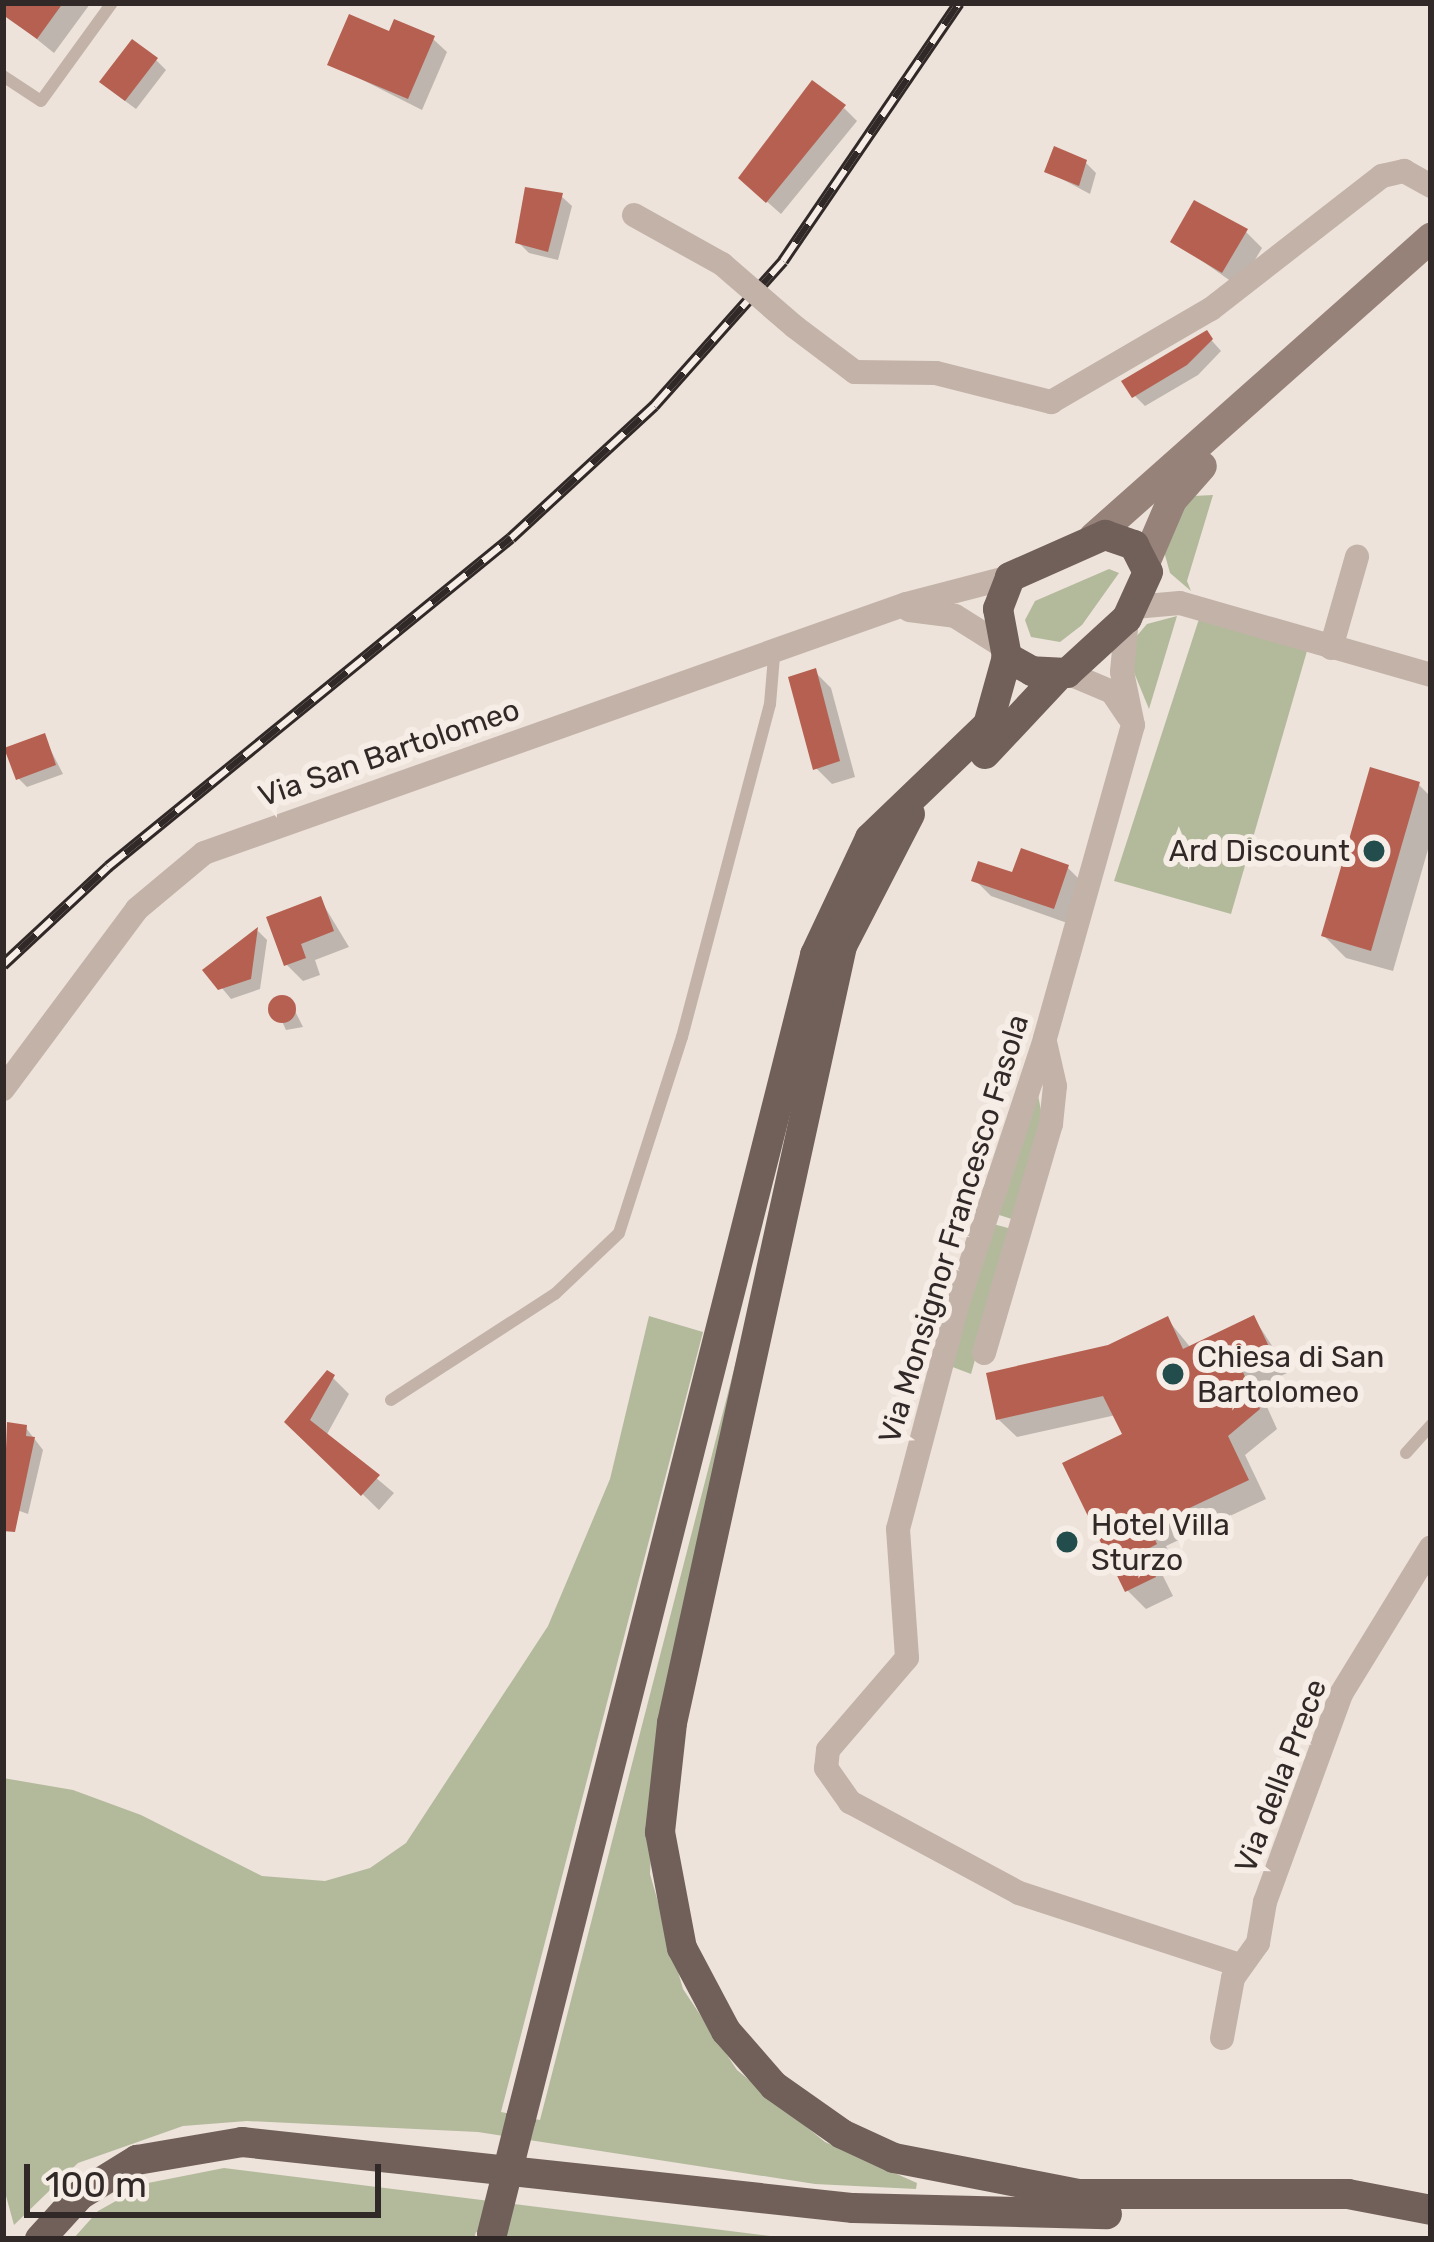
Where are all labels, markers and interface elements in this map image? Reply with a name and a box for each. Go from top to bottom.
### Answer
street label: Via San Bartolomeo [254,691,524,815]
place label: Ard Discount [1169,833,1350,869]
marker: Ard Discount [1361,838,1387,864]
street label: Via Monsignor Francesco Fasola [871,1010,1037,1448]
place label: Chiesa di San Bartolomeo [1197,1339,1384,1410]
marker: Chiesa di San Bartolomeo [1160,1361,1186,1387]
place label: Hotel Villa Sturzo [1091,1507,1231,1577]
marker: Hotel Villa Sturzo [1054,1529,1080,1555]
street label: Via della Prece [1228,1674,1334,1878]
scale bar [30,2140,387,2214]
text: 100 m [45,2163,147,2206]

